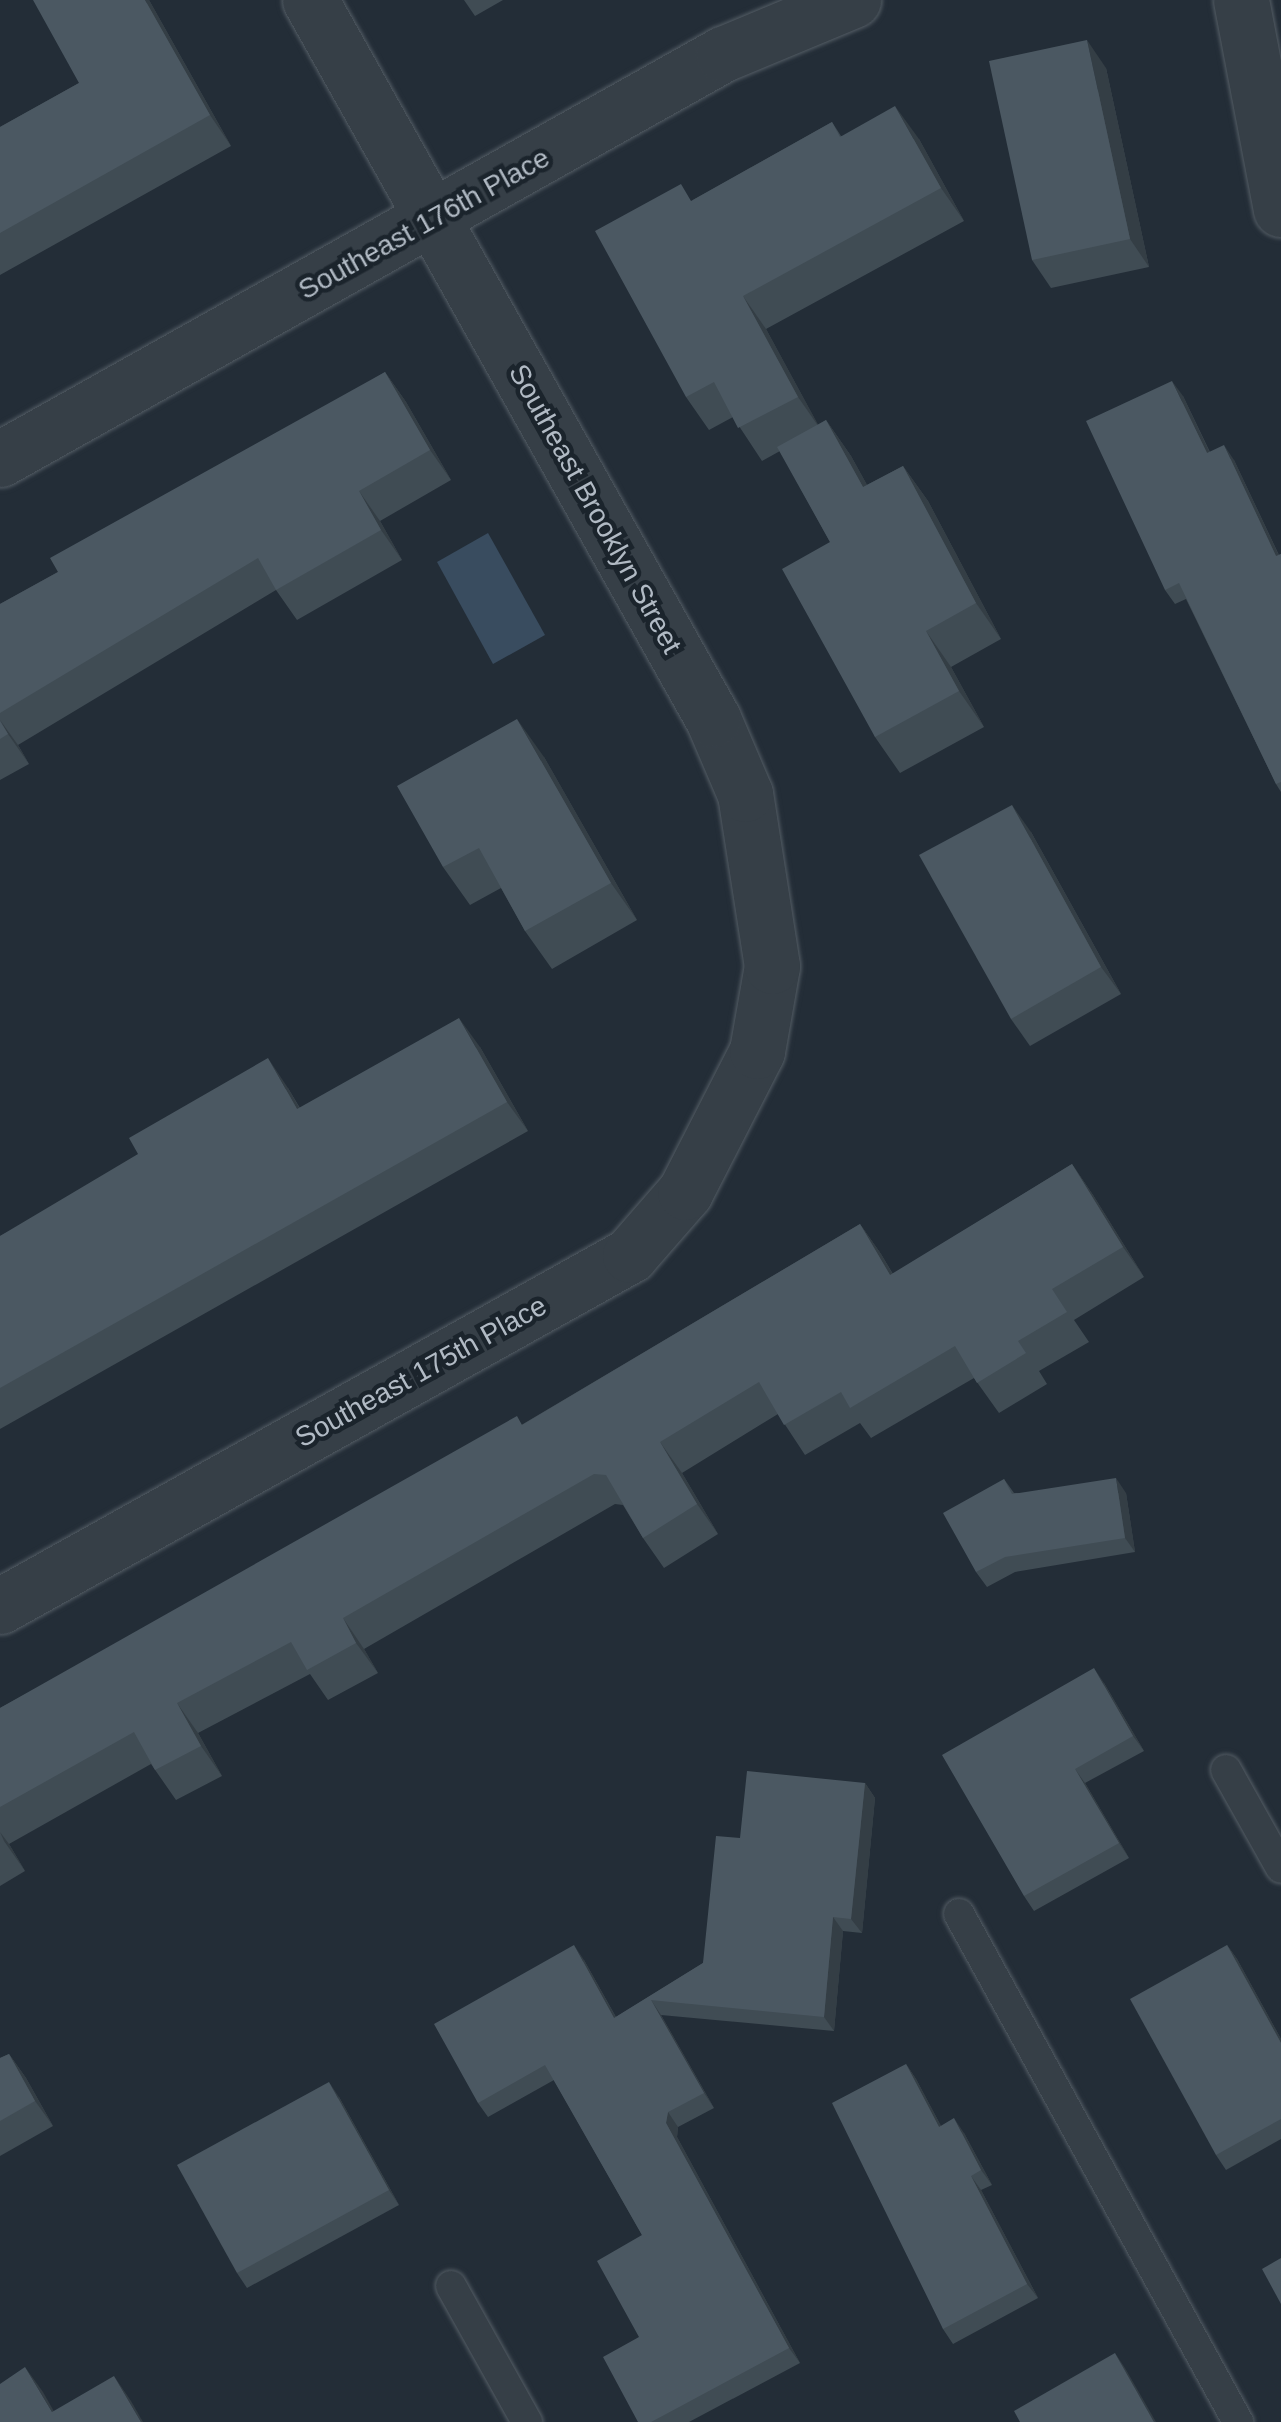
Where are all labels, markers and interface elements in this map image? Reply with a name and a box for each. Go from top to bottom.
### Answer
street label: Southeast 176th Place [293,141,555,307]
street label: Southeast Brooklyn Street [501,359,689,659]
street label: Southeast 175th Place [290,1289,552,1455]

